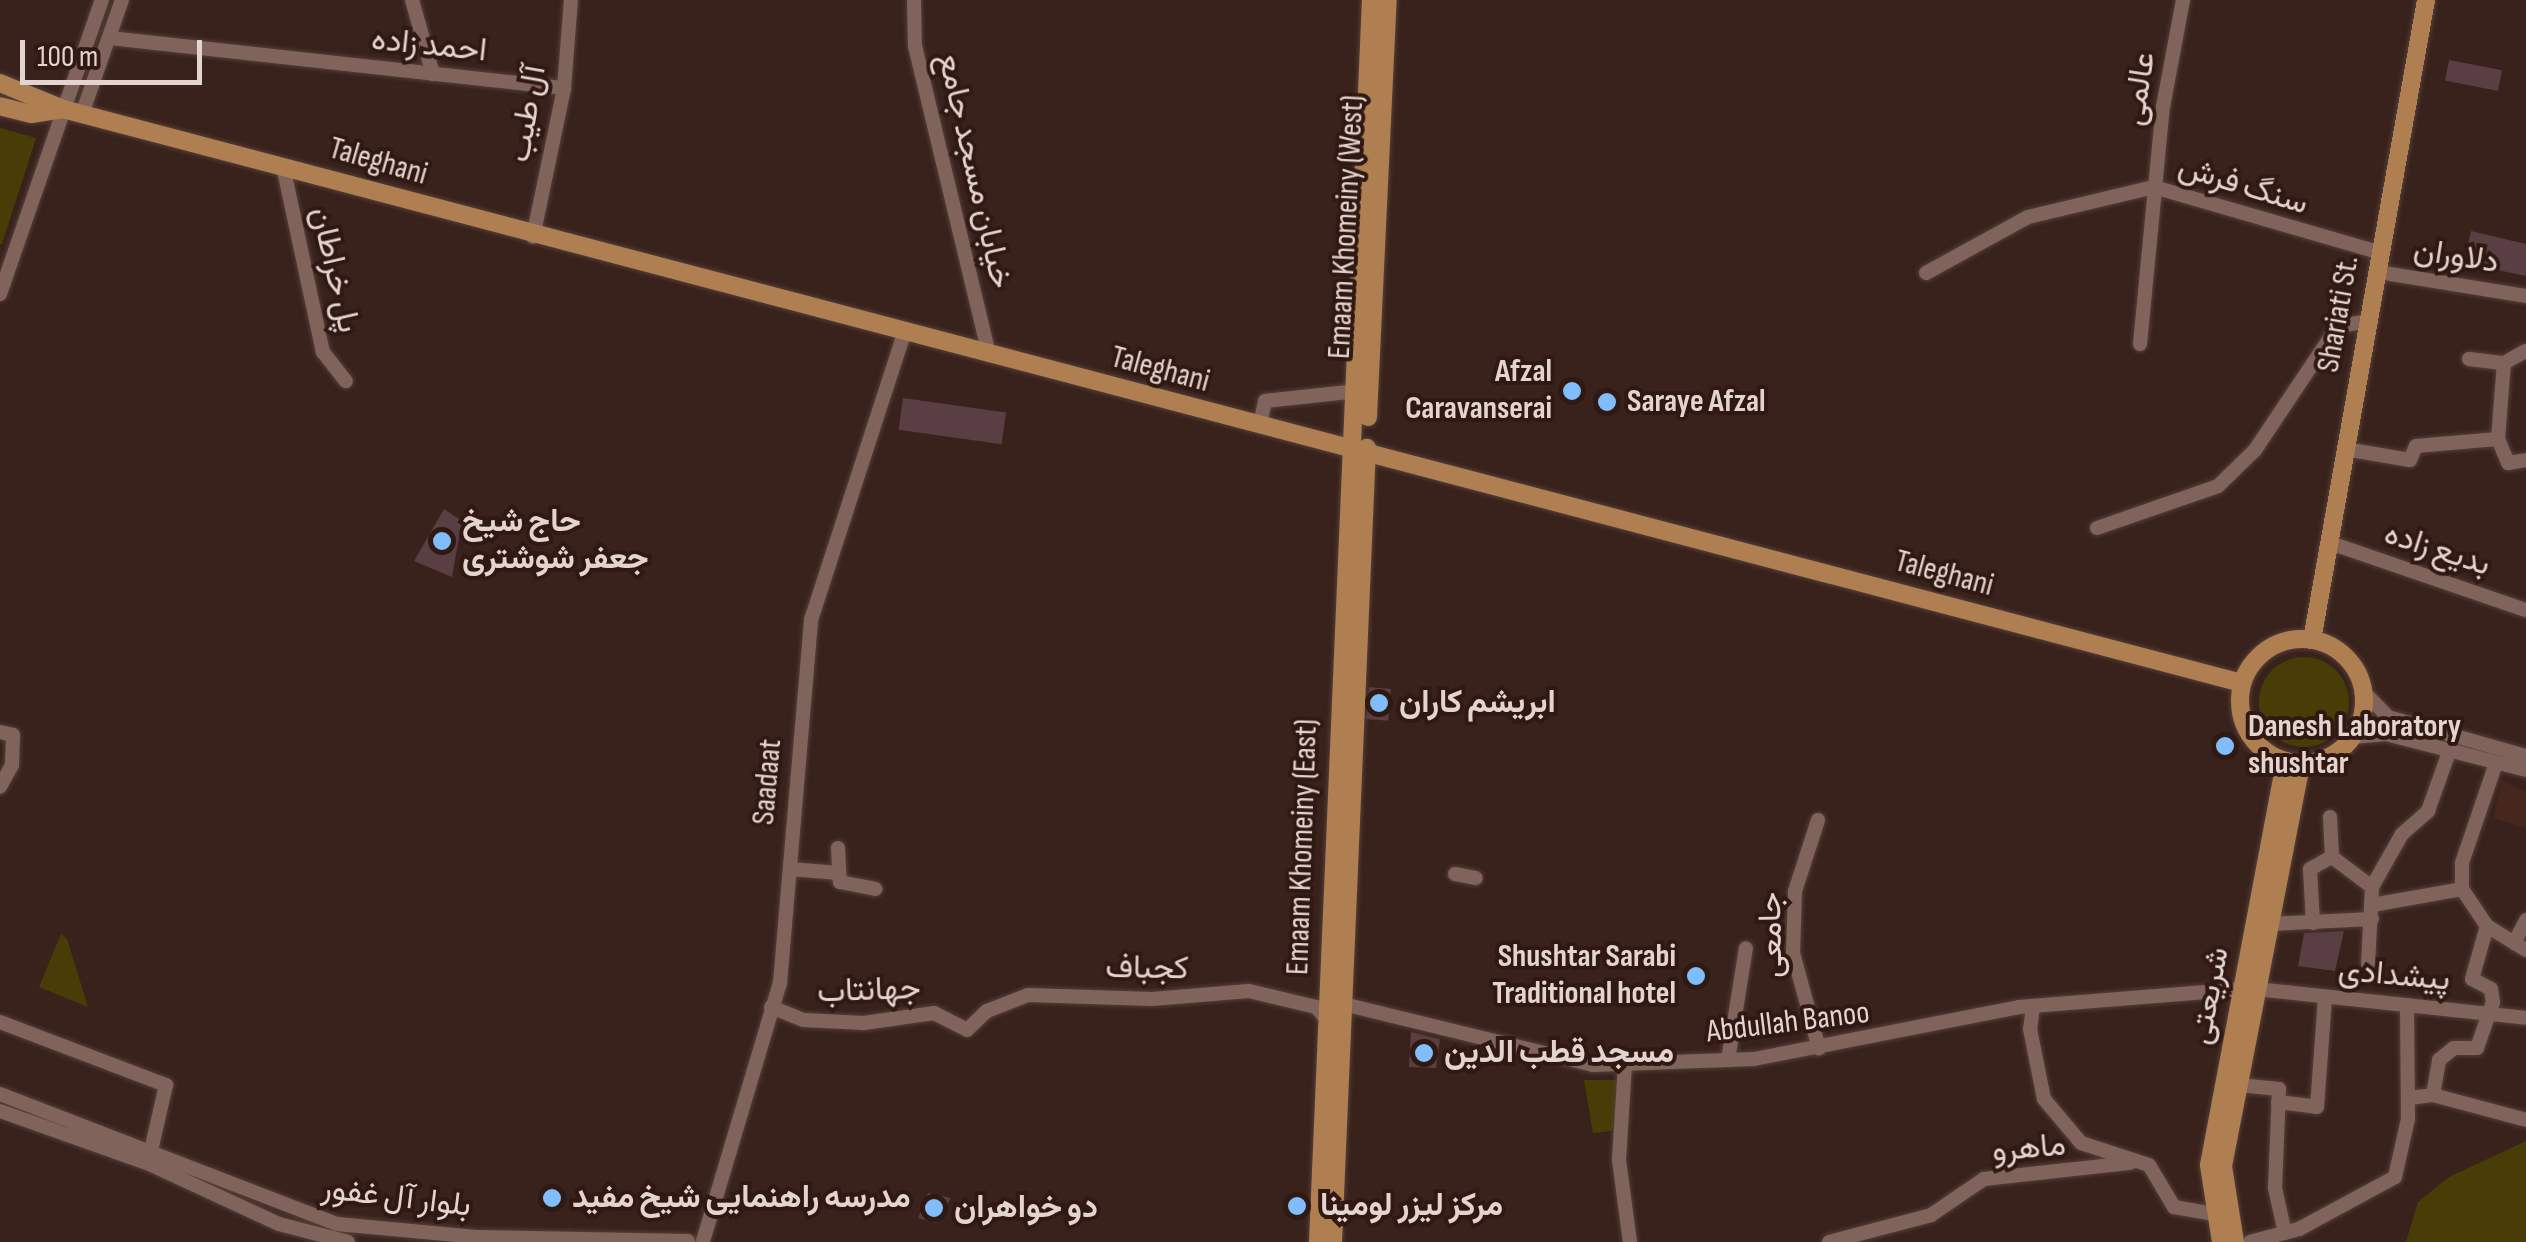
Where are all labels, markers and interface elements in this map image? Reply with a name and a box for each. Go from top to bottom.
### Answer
scale bar [25,20,208,82]
street label: احمد زاده [369,21,489,71]
text: 100 m [37,39,98,75]
street label: خیابان مسجد جامع [928,50,1020,292]
street label: عالمی [2115,50,2165,128]
street label: آل طیب [501,63,555,165]
street label: Emaam Khomeiny (West) [1321,94,1373,360]
street label: Taleghani [324,130,432,194]
street label: سنگ فرش [2174,148,2312,224]
street label: پل خراطان [301,204,367,336]
street label: دلاوران [2411,231,2501,283]
street label: Shariati St. [2310,253,2368,375]
street label: Taleghani [1107,338,1213,402]
place label: Afzal Caravanserai [1405,354,1552,429]
marker: Afzal Caravanserai [1561,380,1583,402]
place label: Saraye Afzal [1627,383,1766,421]
marker: Saraye Afzal [1596,391,1618,413]
place label: حاج شیخ جعفر شوشتری [462,504,648,579]
street label: بدیع زاده [2379,515,2495,585]
marker: حاج شیخ جعفر شوشتری [431,530,453,552]
street label: Taleghani [1891,542,1997,606]
place label: ابریشم کاران [1399,684,1556,722]
marker: ابریشم کاران [1368,692,1390,714]
place label: Danesh Laboratory shushtar [2248,709,2461,784]
street label: Emaam Khomeiny (East) [1279,718,1327,976]
marker: Danesh Laboratory shushtar [2212,733,2238,759]
street label: Saadaat [745,737,791,827]
street label: جامعی [1752,892,1792,978]
place label: Shushtar Sarabi Traditional hotel [1492,939,1676,1014]
street label: شریعتی [2182,944,2238,1048]
street label: کجباف [1105,949,1189,989]
street label: پیشدادی [2337,952,2451,1000]
marker: Shushtar Sarabi Traditional hotel [1685,965,1707,987]
street label: جهانتاب [817,970,921,1012]
street label: Abdullah Banoo [1704,994,1872,1052]
place label: مسجد قطب الدین [1444,1034,1674,1072]
marker: مسجد قطب الدین [1413,1042,1435,1064]
street label: ماهرو [1991,1127,2067,1171]
street label: بلوار آل غفور [319,1170,473,1226]
place label: مدرسه راهنمایی شیخ مفید [572,1179,911,1217]
marker: مدرسه راهنمایی شیخ مفید [541,1187,563,1209]
place label: مرکز لیزر لومینا [1320,1187,1503,1225]
place label: دو خواهران [954,1189,1098,1227]
marker: مرکز لیزر لومینا [1284,1193,1310,1219]
marker: دو خواهران [923,1197,945,1219]

